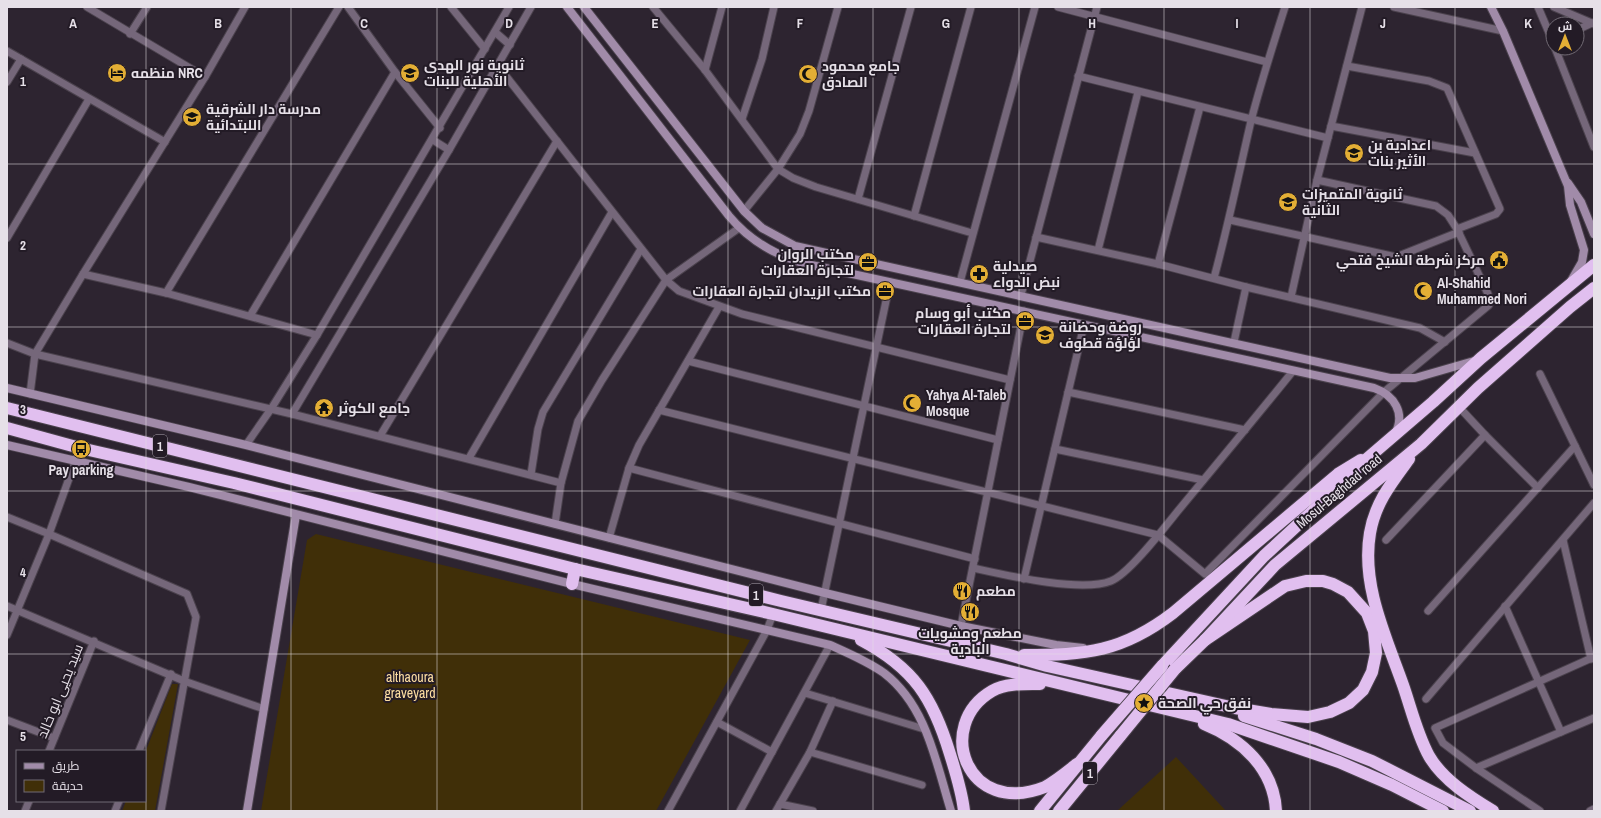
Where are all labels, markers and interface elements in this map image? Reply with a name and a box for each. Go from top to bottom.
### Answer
text: A [69,15,77,32]
text: B [214,15,222,32]
text: C [360,15,368,32]
text: D [505,15,513,32]
text: E [651,15,659,32]
text: F [797,15,804,32]
text: G [942,15,950,32]
text: H [1088,15,1096,32]
text: I [1236,15,1239,32]
text: J [1380,15,1386,32]
text: K [1524,15,1532,32]
north arrow [1545,16,1585,56]
text: ش [1558,19,1572,33]
place label: ثانوية نور الهدى الأهلية للبنات [424,56,525,90]
place label: جامع محمود الصادق [822,57,900,91]
hotel icon: منظمه NRC [106,62,128,84]
school or university icon: ثانوية نور الهدى الأهلية للبنات [399,62,421,84]
mosque icon: جامع محمود الصادق [797,63,819,85]
place label: منظمه NRC [131,64,203,82]
text: 1 [20,73,26,90]
place label: مدرسة دار الشرقية اللبتدائية [206,100,321,134]
school or university icon: مدرسة دار الشرقية اللبتدائية [181,106,203,128]
place label: اعدادية بن الأثير بنات [1368,136,1431,170]
school or university icon: اعدادية بن الأثير بنات [1343,142,1365,164]
place label: ثانوية المتميزات الثانية [1302,185,1403,219]
school or university icon: ثانوية المتميزات الثانية [1277,191,1299,213]
text: 2 [20,237,26,254]
place label: مكتب الروان لتجارة العقارات [761,245,854,279]
public building icon: مركز شرطة الشيخ فتحي [1488,249,1510,271]
office icon: مكتب الروان لتجارة العقارات [857,251,879,273]
place label: مركز شرطة الشيخ فتحي [1336,251,1485,272]
place label: صيدلية نبض الدواء [993,257,1060,291]
pharmacy icon: صيدلية نبض الدواء [968,263,990,285]
place label: Al-Shahid Muhammed Nori [1437,274,1527,308]
office icon: مكتب الزيدان لتجارة العقارات [874,280,896,302]
mosque icon: Al-Shahid Muhammed Nori [1412,280,1434,302]
place label: مكتب الزيدان لتجارة العقارات [693,282,871,300]
place label: مكتب أبو وسام لتجارة العقارات [915,304,1011,338]
office icon: مكتب أبو وسام لتجارة العقارات [1014,310,1036,332]
place label: روضة وحضانة لؤلؤة قطوف [1059,318,1142,352]
school or university icon: روضة وحضانة لؤلؤة قطوف [1034,324,1056,346]
place label: Yahya Al-Taleb Mosque [926,386,1006,420]
mosque icon: Yahya Al-Taleb Mosque [901,392,923,414]
temple icon: جامع الكوثر [313,397,335,419]
place label: جامع الكوثر [337,399,410,418]
text: 3 [20,401,26,418]
road number: 1 [153,435,167,457]
bus stop icon: Pay parking [70,438,92,460]
street label: Mosul-Baghdad road [1292,450,1386,532]
place label: Pay parking [48,461,114,479]
text: 4 [20,564,26,581]
restaurant icon: مطعم [951,580,973,602]
place label: مطعم [976,582,1016,601]
road number: 1 [749,584,763,606]
restaurant icon: مطعم ومشويات البادية [959,601,981,623]
place label: مطعم ومشويات البادية [918,624,1022,658]
street label: سيد يحيى ابو خالد [33,641,87,741]
park label: althaoura graveyard [384,668,436,702]
place icon: نفق حي الصحة [1133,692,1155,714]
place label: نفق حي الصحة [1158,694,1251,715]
text: 5 [20,728,26,745]
legend [16,750,146,802]
text: طريق [52,758,80,774]
road number: 1 [1083,762,1097,784]
text: حديقة [52,778,83,794]

